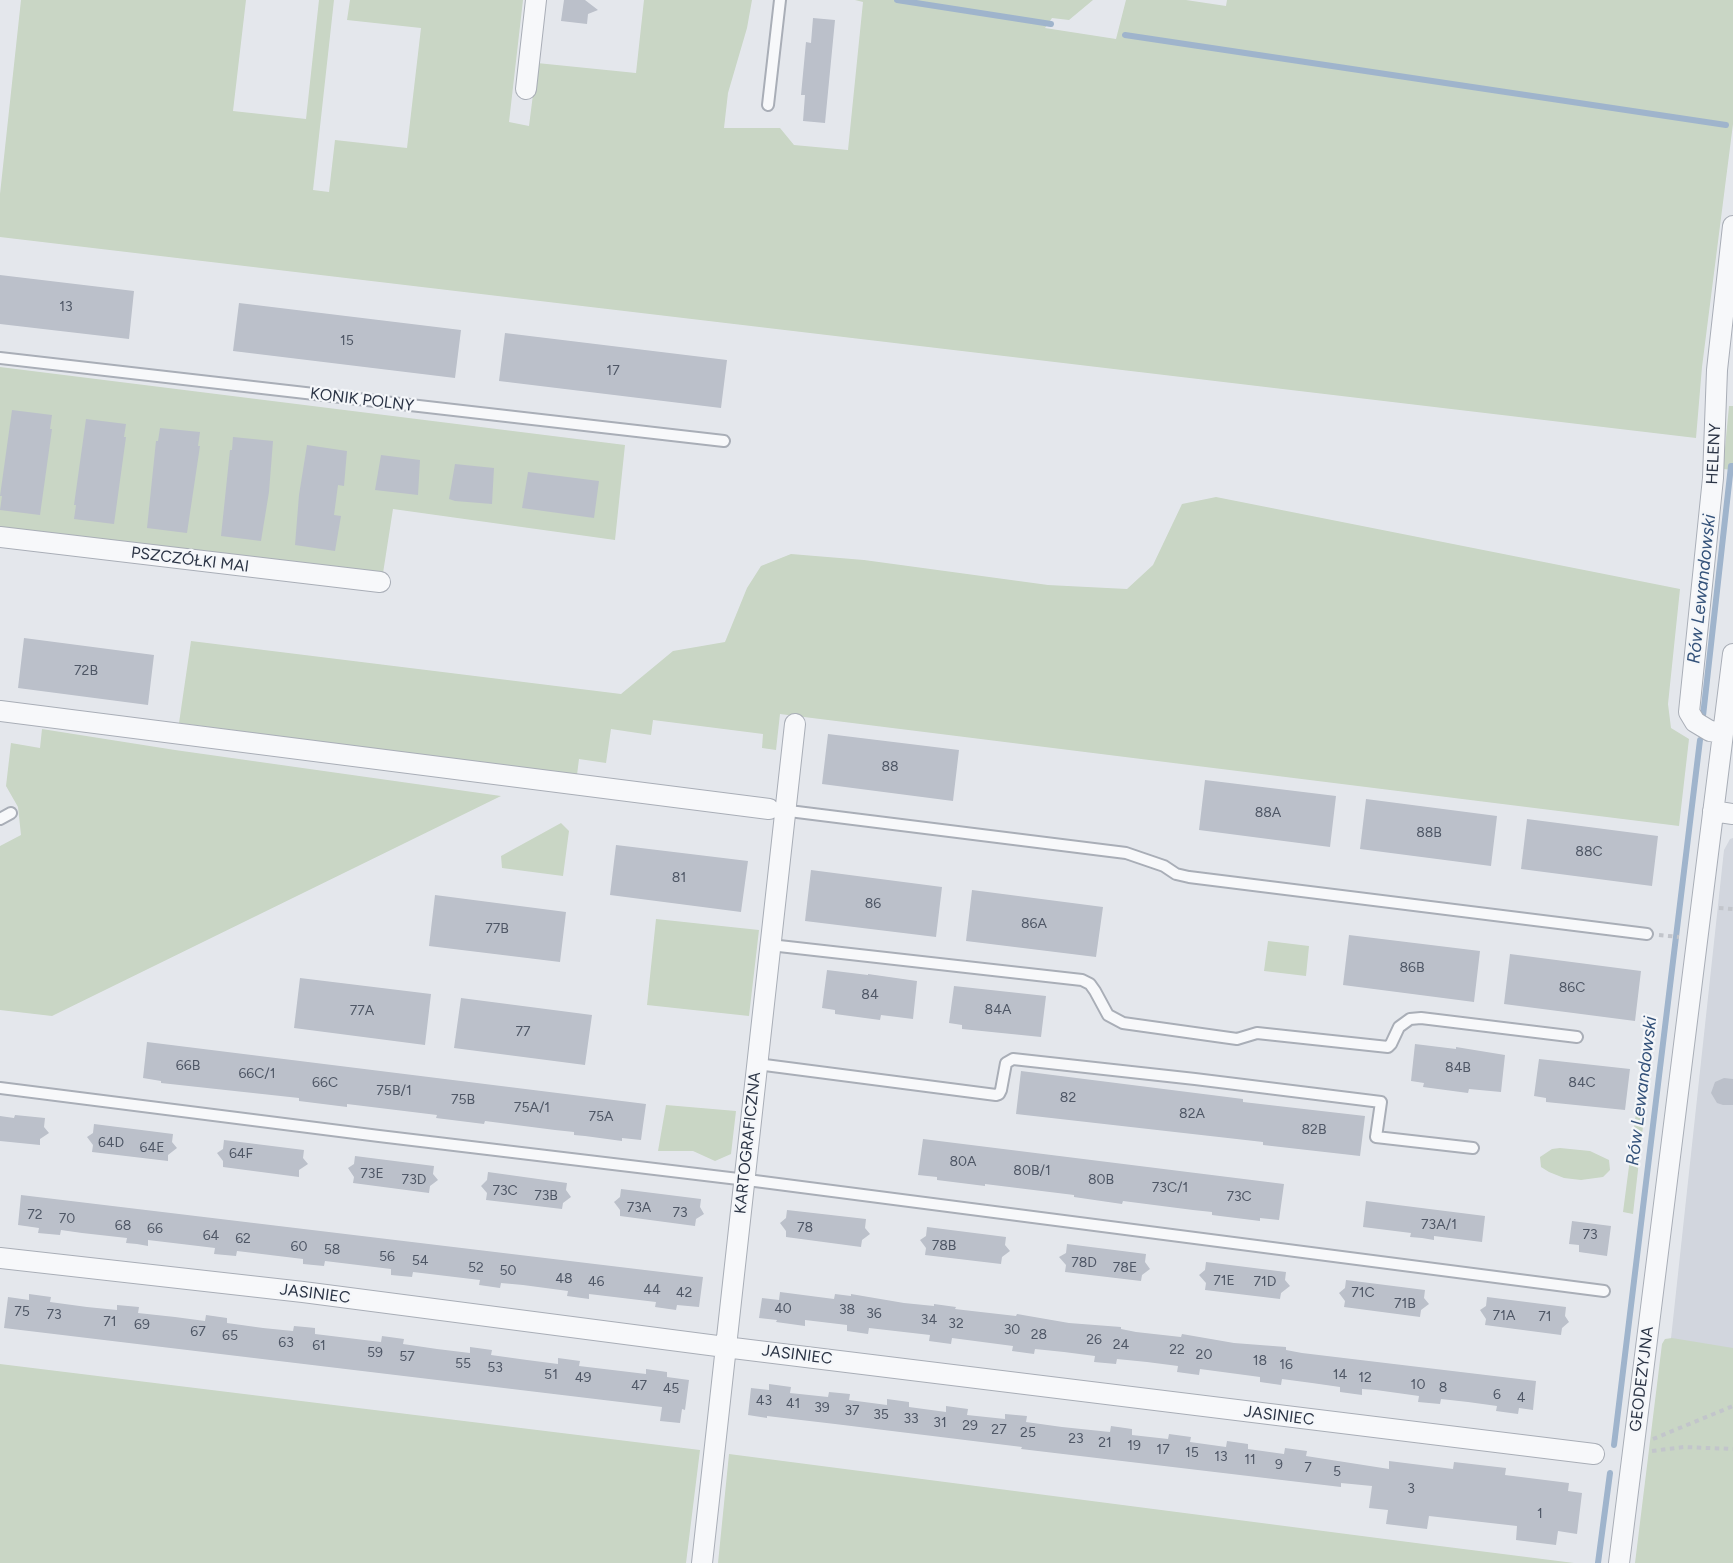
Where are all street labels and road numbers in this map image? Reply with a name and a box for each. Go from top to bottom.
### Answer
street label: KONIK POLNY [309,384,415,416]
street label: HELENY [1703,423,1725,485]
street label: PSZCZÓŁKI MAI [130,543,250,577]
street label: KARTOGRAFICZNA [731,1071,765,1215]
street label: JASINIEC [279,1280,351,1308]
street label: GEODEZYJNA [1626,1325,1658,1433]
street label: JASINIEC [761,1341,833,1369]
street label: JASINIEC [1243,1402,1315,1430]

